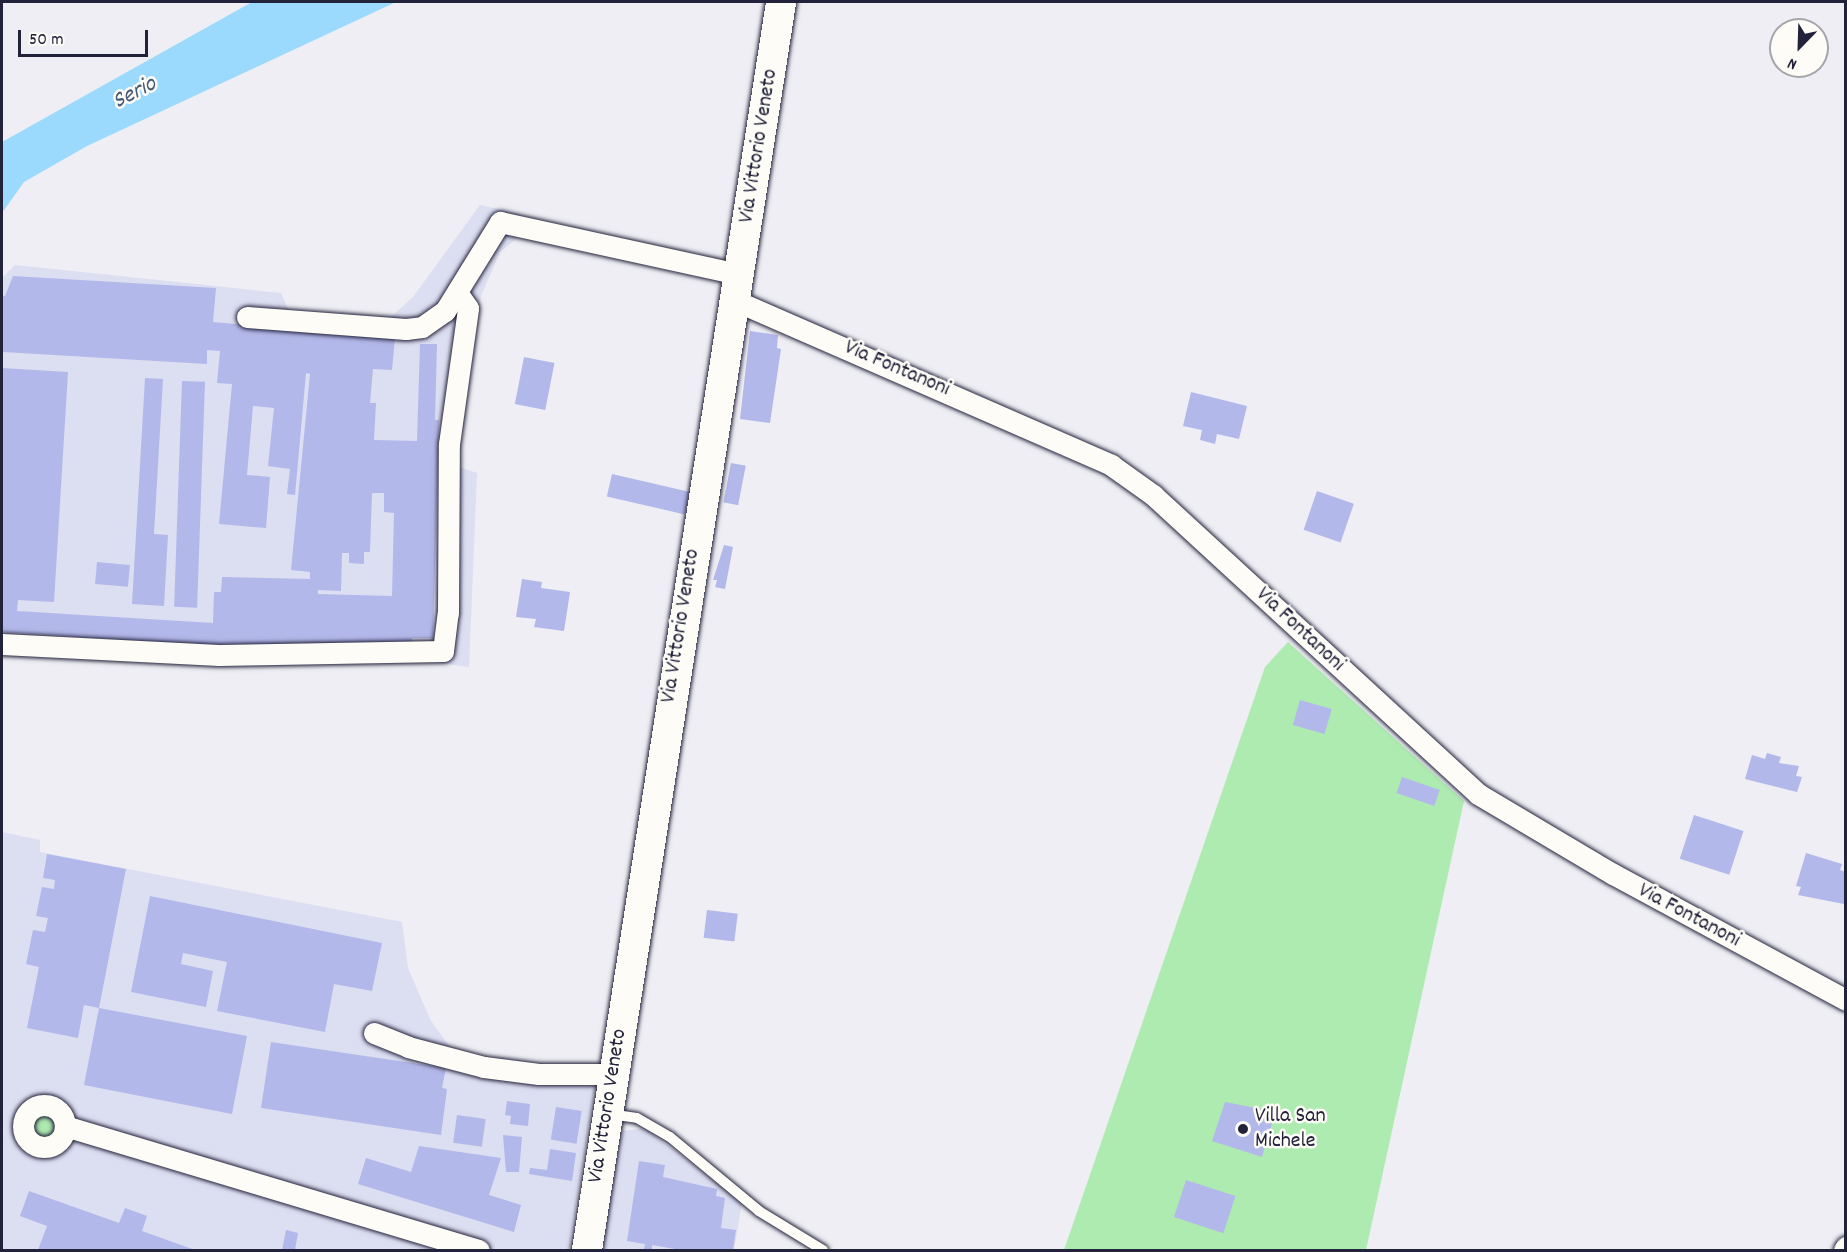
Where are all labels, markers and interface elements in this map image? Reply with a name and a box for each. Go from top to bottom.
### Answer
scale bar [21,18,152,56]
north arrow [1769,18,1829,78]
text: 50 m [29,28,64,53]
text: N [1784,51,1801,75]
street label: Via Vittorio Veneto [734,67,784,225]
water label: Serio [108,71,162,117]
street label: Via Fontanoni [840,335,954,403]
street label: Via Vittorio Veneto [656,547,706,705]
street label: Via Fontanoni [1250,582,1350,678]
street label: Via Fontanoni [1633,878,1745,954]
street label: Via Vittorio Veneto [583,1027,633,1185]
place label: Villa San Michele [1255,1103,1326,1154]
marker: Villa San Michele [1236,1122,1250,1136]

